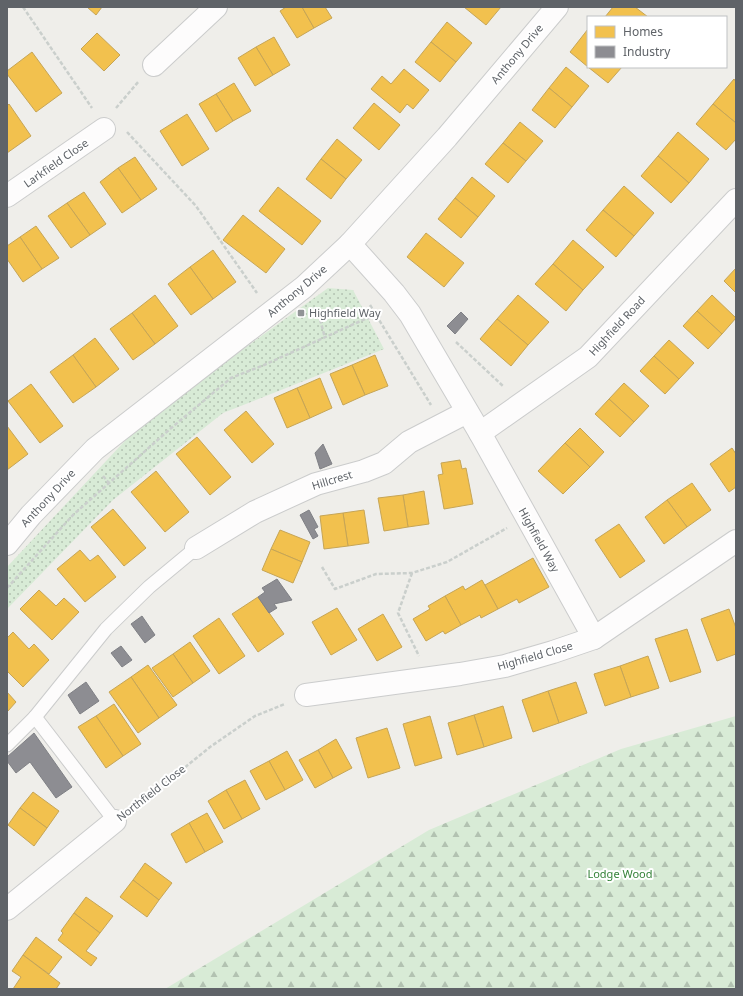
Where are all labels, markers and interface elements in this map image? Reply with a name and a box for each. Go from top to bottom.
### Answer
legend [587,16,727,68]
street label: Anthony Drive [487,21,546,87]
text: Homes [623,23,663,40]
text: Industry [623,43,671,60]
street label: Larkfield Close [20,135,91,190]
street label: Anthony Drive [264,261,330,320]
street label: Highfield Road [585,293,648,359]
place label: Highfield Way [309,305,381,320]
marker: Highfield Way [296,308,306,318]
street label: Anthony Drive [17,466,78,530]
street label: Hillcrest [310,466,354,493]
street label: Highfield Way [516,505,564,575]
street label: Highfield Close [495,638,574,673]
street label: Northfield Close [113,761,188,824]
park label: Lodge Wood [587,866,653,881]

